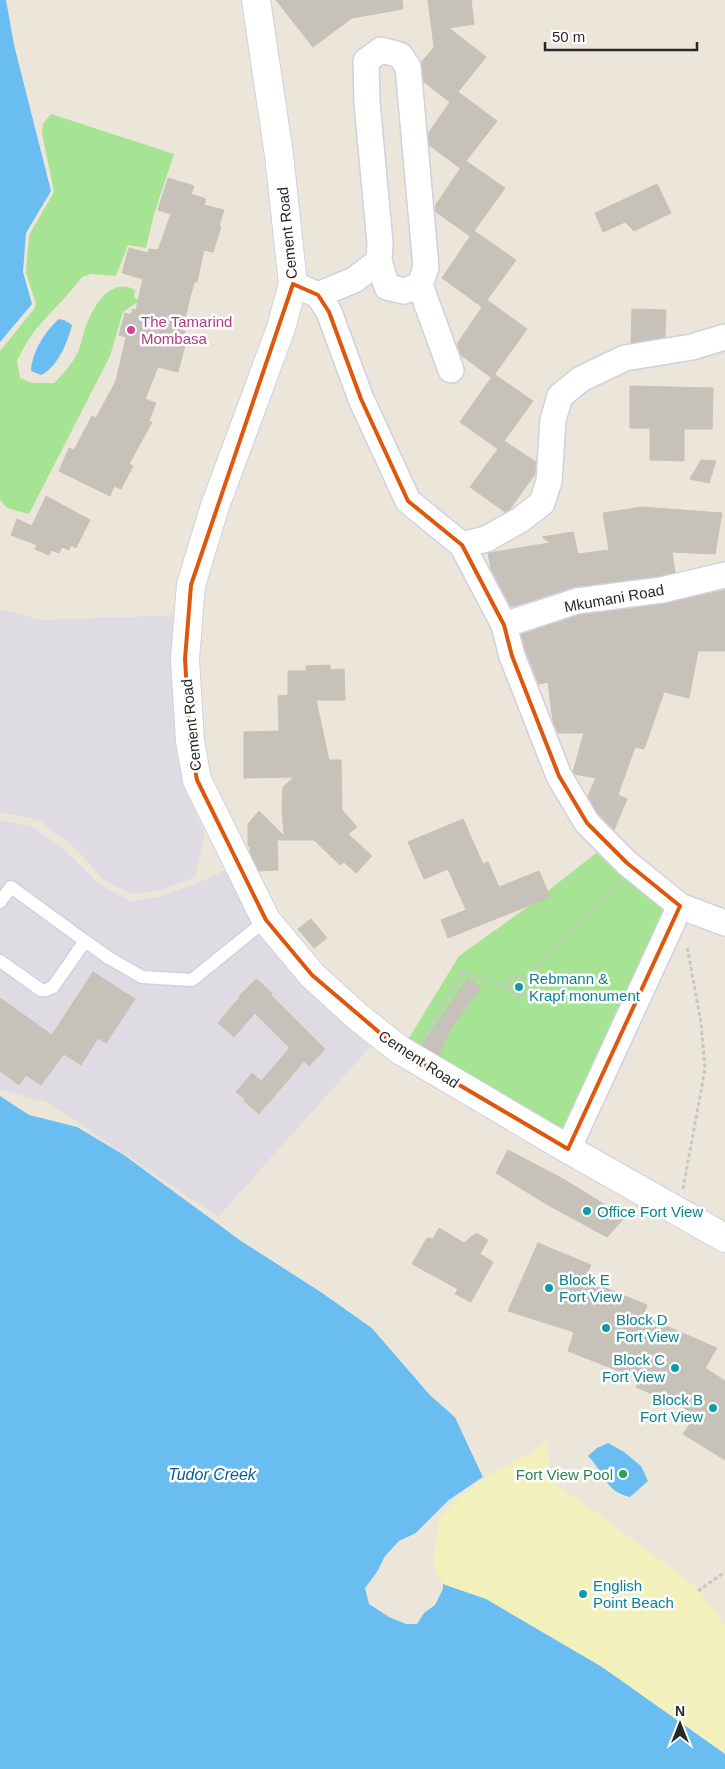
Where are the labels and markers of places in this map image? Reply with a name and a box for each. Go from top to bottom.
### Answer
place label: The Tamarind Mombasa [141,313,232,347]
marker: The Tamarind Mombasa [125,324,137,336]
place label: Rebmann & Krapf monument [529,970,641,1004]
marker: Rebmann & Krapf monument [513,981,525,993]
place label: Office Fort View [597,1203,703,1220]
marker: Office Fort View [581,1205,593,1217]
place label: Block E Fort View [559,1271,622,1305]
marker: Block E Fort View [543,1282,555,1294]
place label: Block D Fort View [616,1311,679,1345]
marker: Block D Fort View [600,1322,612,1334]
place label: Block C Fort View [602,1351,665,1385]
marker: Block C Fort View [669,1362,681,1374]
place label: Block B Fort View [640,1391,703,1425]
marker: Block B Fort View [707,1402,719,1414]
place label: Fort View Pool [516,1466,613,1483]
marker: Fort View Pool [617,1468,629,1480]
place label: English Point Beach [593,1577,674,1611]
marker: English Point Beach [577,1588,589,1600]

